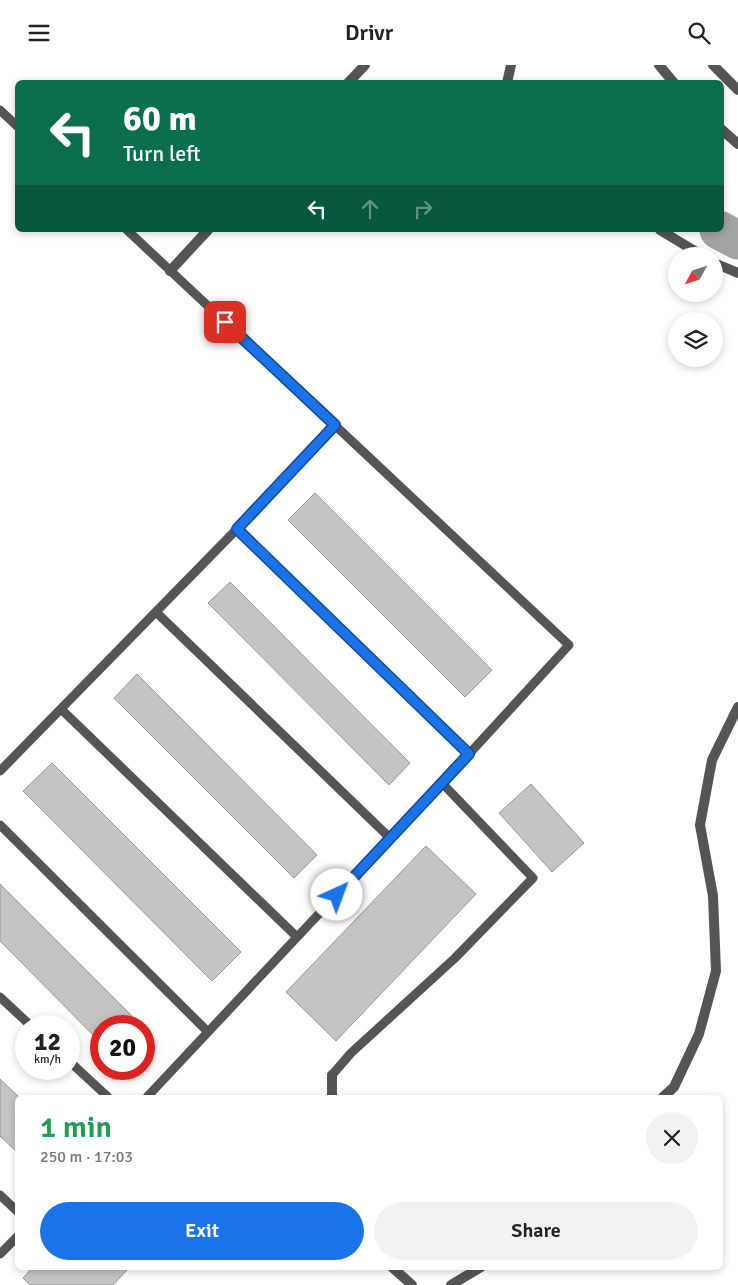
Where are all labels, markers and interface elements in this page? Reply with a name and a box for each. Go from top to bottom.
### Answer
icon: menu [25,19,53,47]
text: Drivr [345,19,393,46]
icon: search [685,19,713,47]
text: 60 m [123,97,197,140]
icon: left [40,100,105,165]
text: Turn left [123,140,201,167]
icon: left [303,195,331,223]
icon: ahead [356,195,384,223]
icon: right [409,195,437,223]
north arrow [668,247,722,303]
map controls [668,247,723,367]
pin [204,301,246,343]
icon: arrive [211,308,239,336]
button: layers [668,312,723,367]
position arrow [310,868,362,920]
speed limit sign: 20 [90,1015,155,1080]
text: 12 [34,1026,61,1057]
text: km/h [34,1052,61,1067]
text: 1 min [40,1109,112,1146]
button: close [646,1112,698,1164]
text: 250 m · 17:03 [40,1147,133,1167]
button: Exit [40,1202,364,1260]
button: Share [374,1202,698,1260]

